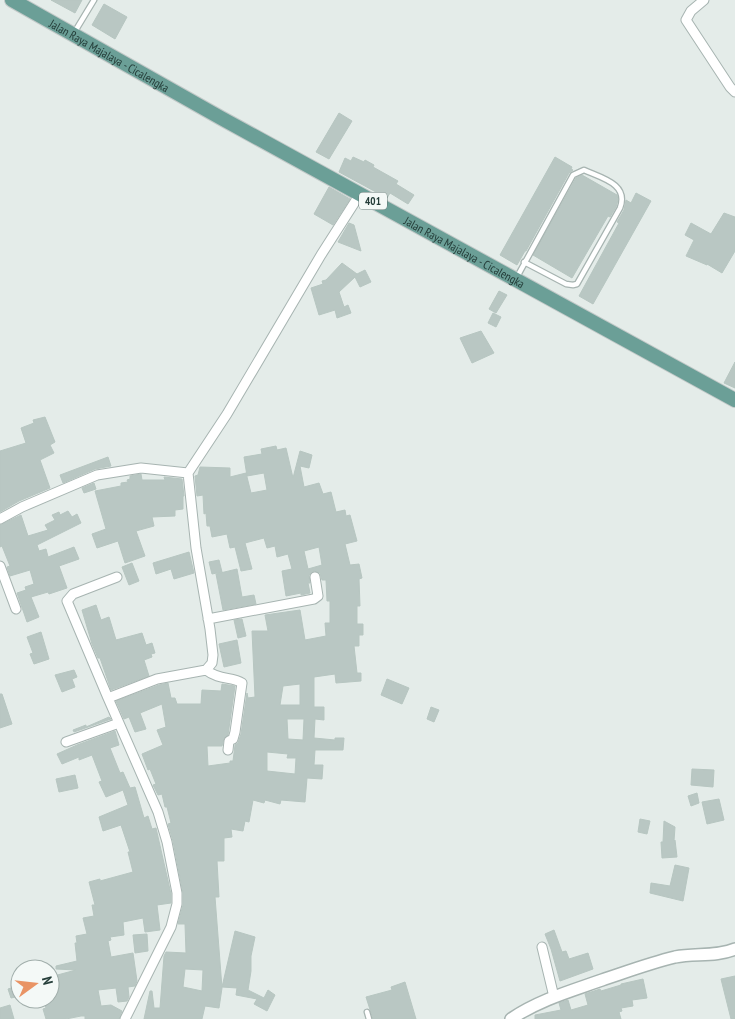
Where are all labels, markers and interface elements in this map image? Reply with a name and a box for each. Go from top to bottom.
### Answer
street label: Jalan Raya Majalaya - Cicalengka [46,15,172,95]
road number: 401 [359,192,387,210]
street label: Jalan Raya Majalaya - Cicalengka [401,212,528,291]
north arrow [10,959,60,1009]
text: N [38,975,57,987]

